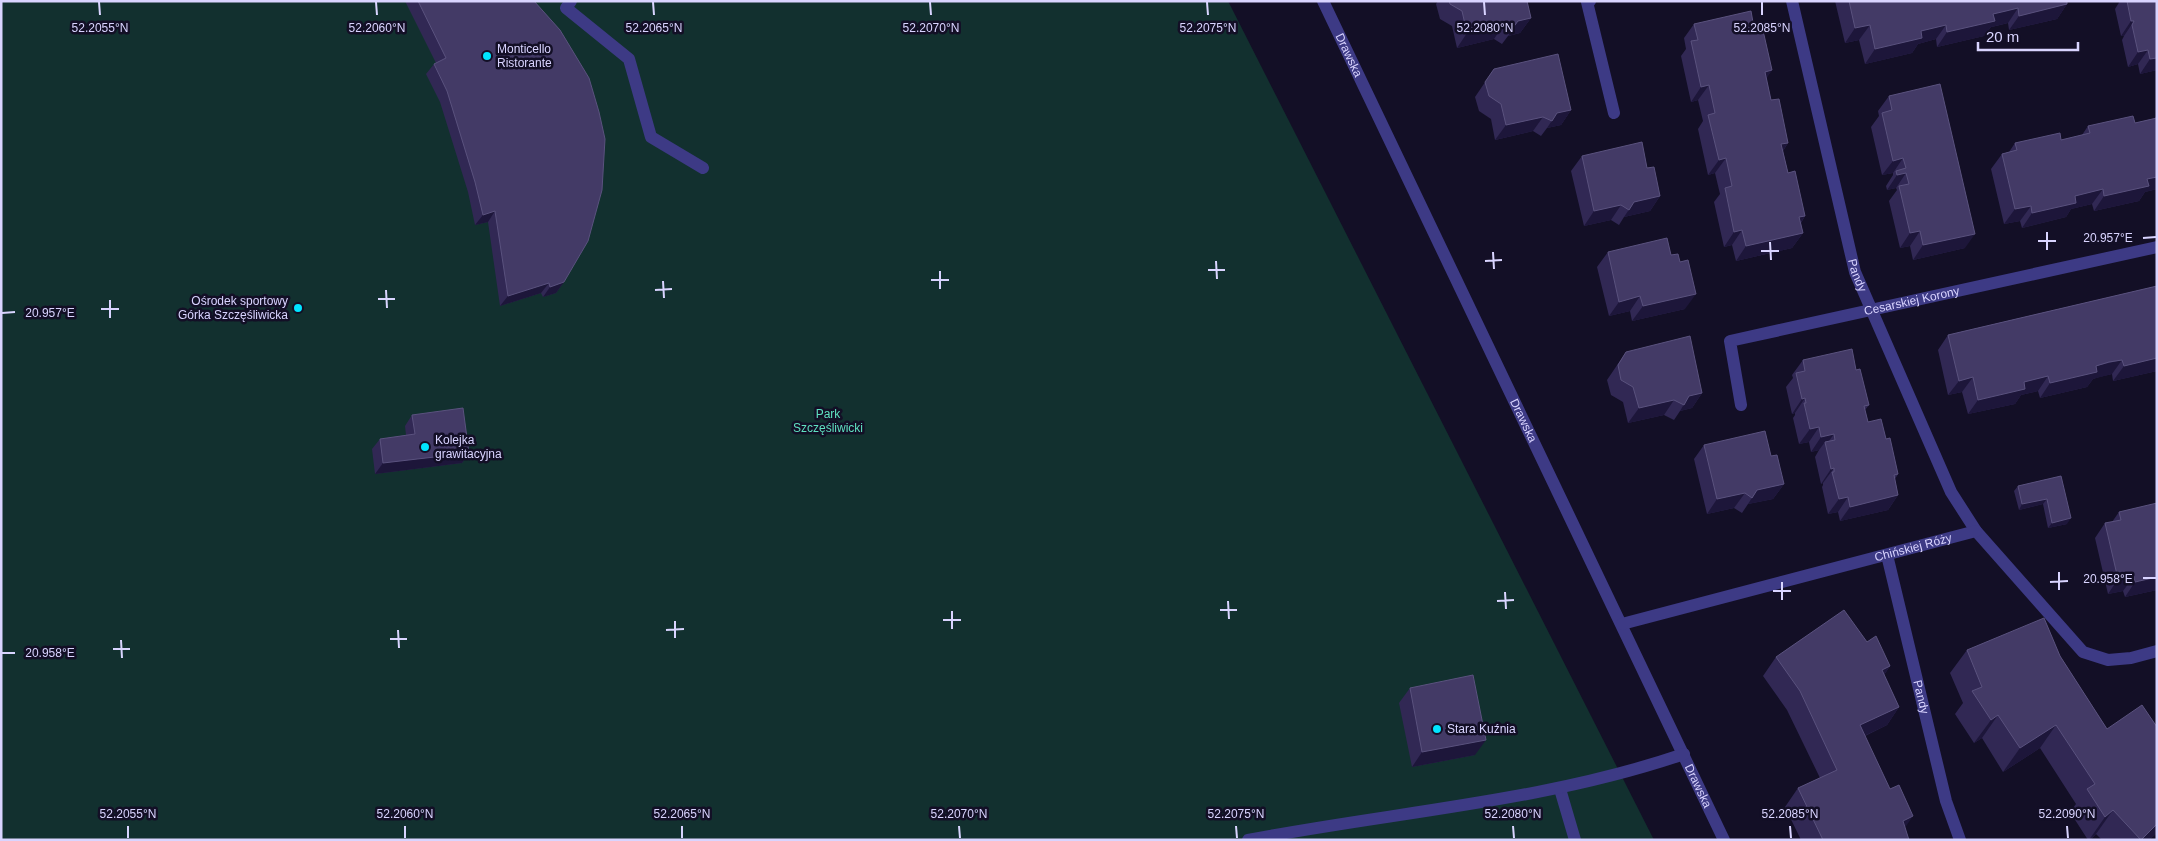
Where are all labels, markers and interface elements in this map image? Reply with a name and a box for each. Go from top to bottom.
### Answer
scale bar [1978,20,2078,52]
text: 52.2055°N [72,21,128,35]
text: 52.2060°N [349,21,405,35]
text: 52.2065°N [626,21,682,35]
text: 52.2070°N [903,21,959,35]
text: 52.2075°N [1180,21,1236,35]
text: 52.2080°N [1457,21,1513,35]
text: 52.2085°N [1734,21,1790,35]
text: 20 m [1986,28,2019,45]
street label: Drawska [1332,31,1365,80]
place label: Monticello Ristorante [497,42,552,70]
marker: Monticello Ristorante [481,50,493,62]
text: 20.957°E [2083,231,2133,245]
street label: Pandy [1845,257,1870,294]
street label: Cesarskiej Korony [1863,284,1961,318]
place label: Ośrodek sportowy Górka Szczęśliwicka [178,294,288,322]
marker: Ośrodek sportowy Górka Szczęśliwicka [292,302,304,314]
text: 20.957°E [25,306,75,320]
street label: Drawska [1507,396,1540,445]
park label: Park Szczęśliwicki [793,407,863,435]
place label: Kolejka grawitacyjna [435,433,502,461]
marker: Kolejka grawitacyjna [419,441,431,453]
street label: Chińskiej Róży [1873,531,1953,564]
text: 20.958°E [2083,572,2133,586]
text: 20.958°E [25,646,75,660]
street label: Pandy [1910,679,1932,715]
place label: Stara Kuźnia [1447,722,1516,736]
marker: Stara Kuźnia [1431,723,1443,735]
street label: Drawska [1682,762,1715,810]
text: 52.2055°N [100,807,156,821]
text: 52.2060°N [377,807,433,821]
text: 52.2065°N [654,807,710,821]
text: 52.2070°N [931,807,987,821]
text: 52.2075°N [1208,807,1264,821]
text: 52.2080°N [1485,807,1541,821]
text: 52.2085°N [1762,807,1818,821]
text: 52.2090°N [2039,807,2095,821]

